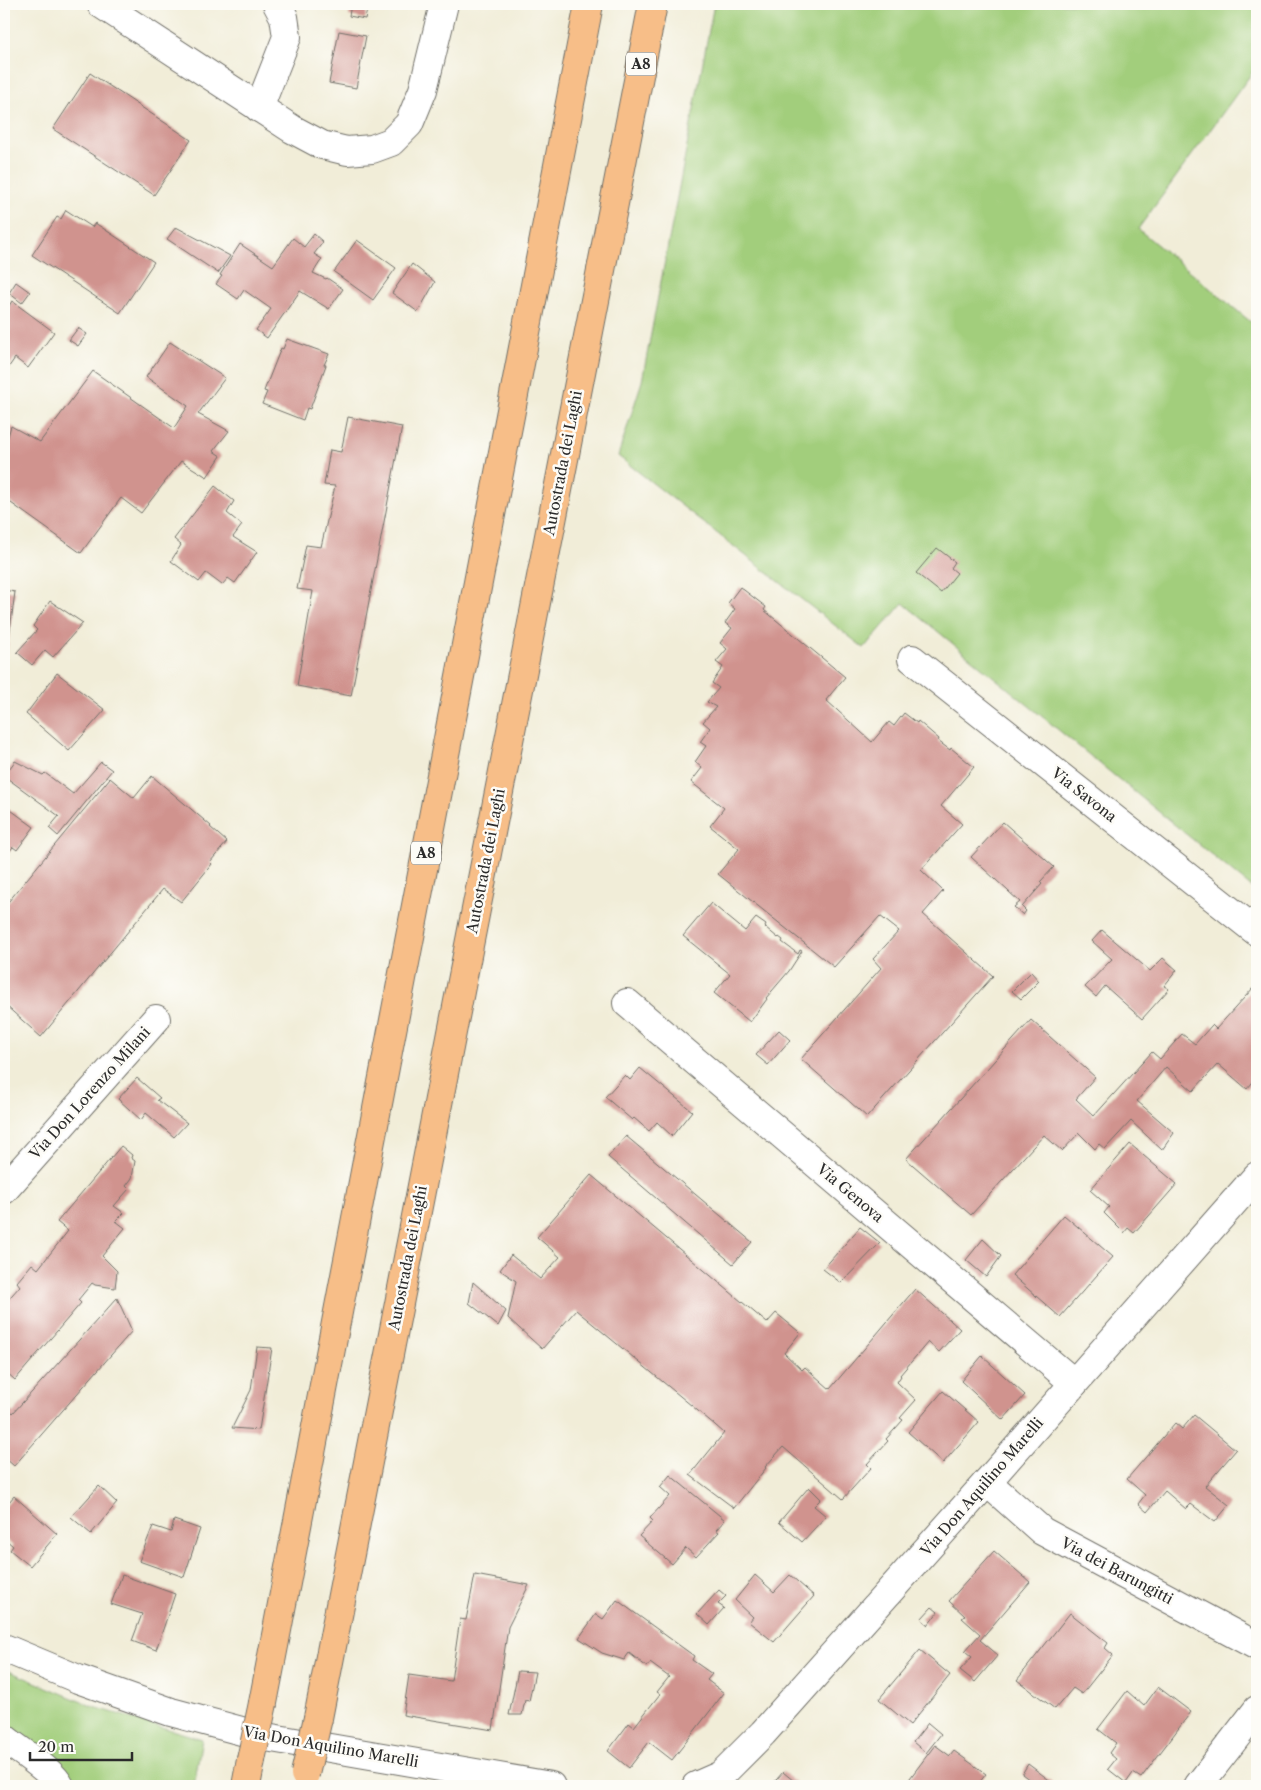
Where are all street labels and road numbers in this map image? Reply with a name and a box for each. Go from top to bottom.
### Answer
road number: A8 [626,52,656,76]
street label: Autostrada dei Laghi [539,388,586,538]
street label: Via Savona [1047,763,1121,826]
street label: Autostrada dei Laghi [462,786,509,936]
road number: A8 [411,841,441,864]
street label: Via Don Lorenzo Milani [24,1022,154,1164]
street label: Via Genova [812,1159,888,1226]
street label: Autostrada dei Laghi [384,1183,431,1333]
street label: Via Don Aquilino Marelli [916,1413,1047,1561]
street label: Via dei Barungitti [1057,1533,1177,1608]
street label: Via Don Aquilino Marelli [241,1722,421,1771]

